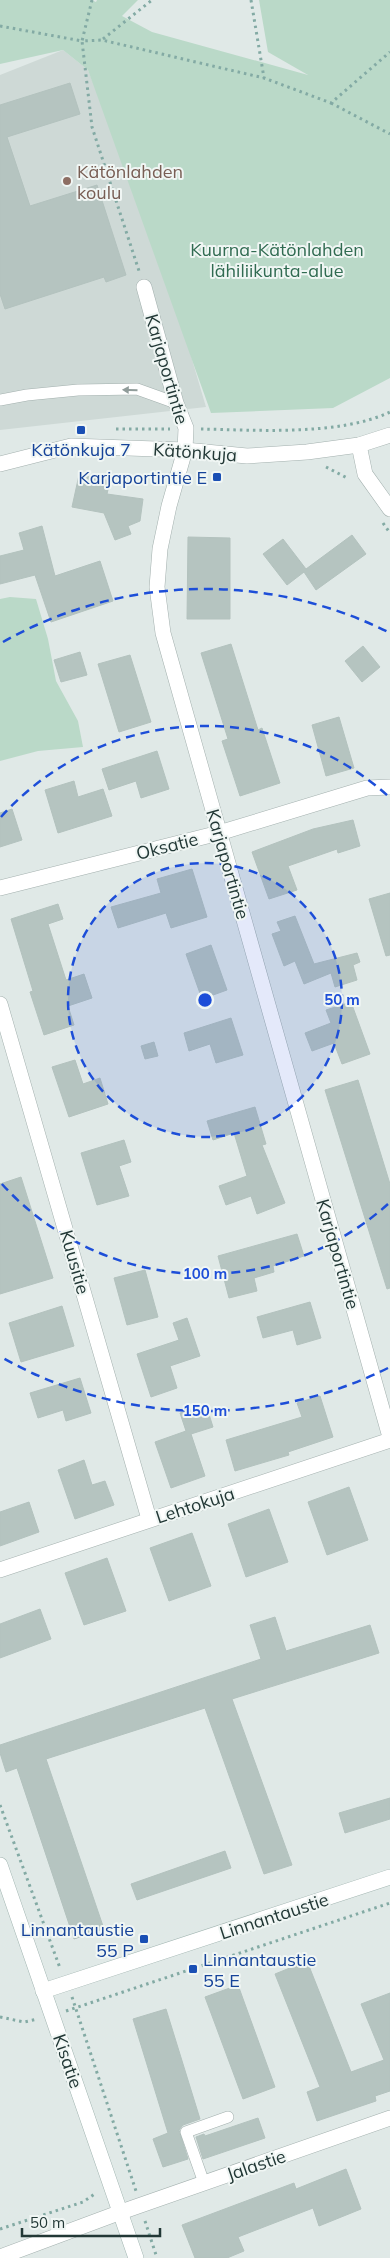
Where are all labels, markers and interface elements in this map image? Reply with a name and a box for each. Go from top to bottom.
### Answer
place label: Kätönlahden koulu [77,160,183,204]
marker: Kätönlahden koulu [61,175,73,187]
park label: Kuurna-Kätönlahden lähiliikunta-alue [190,238,364,282]
street label: Karjaportintie [140,311,194,427]
one-way arrow [122,386,138,394]
marker: Kätönkuja 7 [75,424,87,436]
place label: Kätönkuja 7 [31,438,131,461]
street label: Kätönkuja [152,438,238,466]
place label: Karjaportintie E [78,466,207,489]
marker: Karjaportintie E [211,471,223,483]
street label: Karjaportintie [201,806,255,922]
street label: Oksatie [134,827,200,865]
text: 50 m [324,990,360,1009]
centre of rings [196,991,214,1009]
street label: Karjaportintie [311,1196,365,1312]
street label: Kuusitie [55,1227,95,1297]
text: 100 m [183,1264,227,1283]
text: 150 m [183,1401,227,1420]
street label: Lehtokuja [153,1482,237,1528]
street label: Linnantaustie [217,1888,331,1944]
place label: Linnantaustie 55 P [21,1918,134,1962]
marker: Linnantaustie 55 P [138,1933,150,1945]
place label: Linnantaustie 55 E [203,1948,316,1992]
marker: Linnantaustie 55 E [187,1963,199,1975]
street label: Kisatie [48,2031,88,2091]
street label: Jalastie [223,2144,289,2186]
scale bar [22,2206,160,2238]
text: 50 m [30,2213,65,2232]

